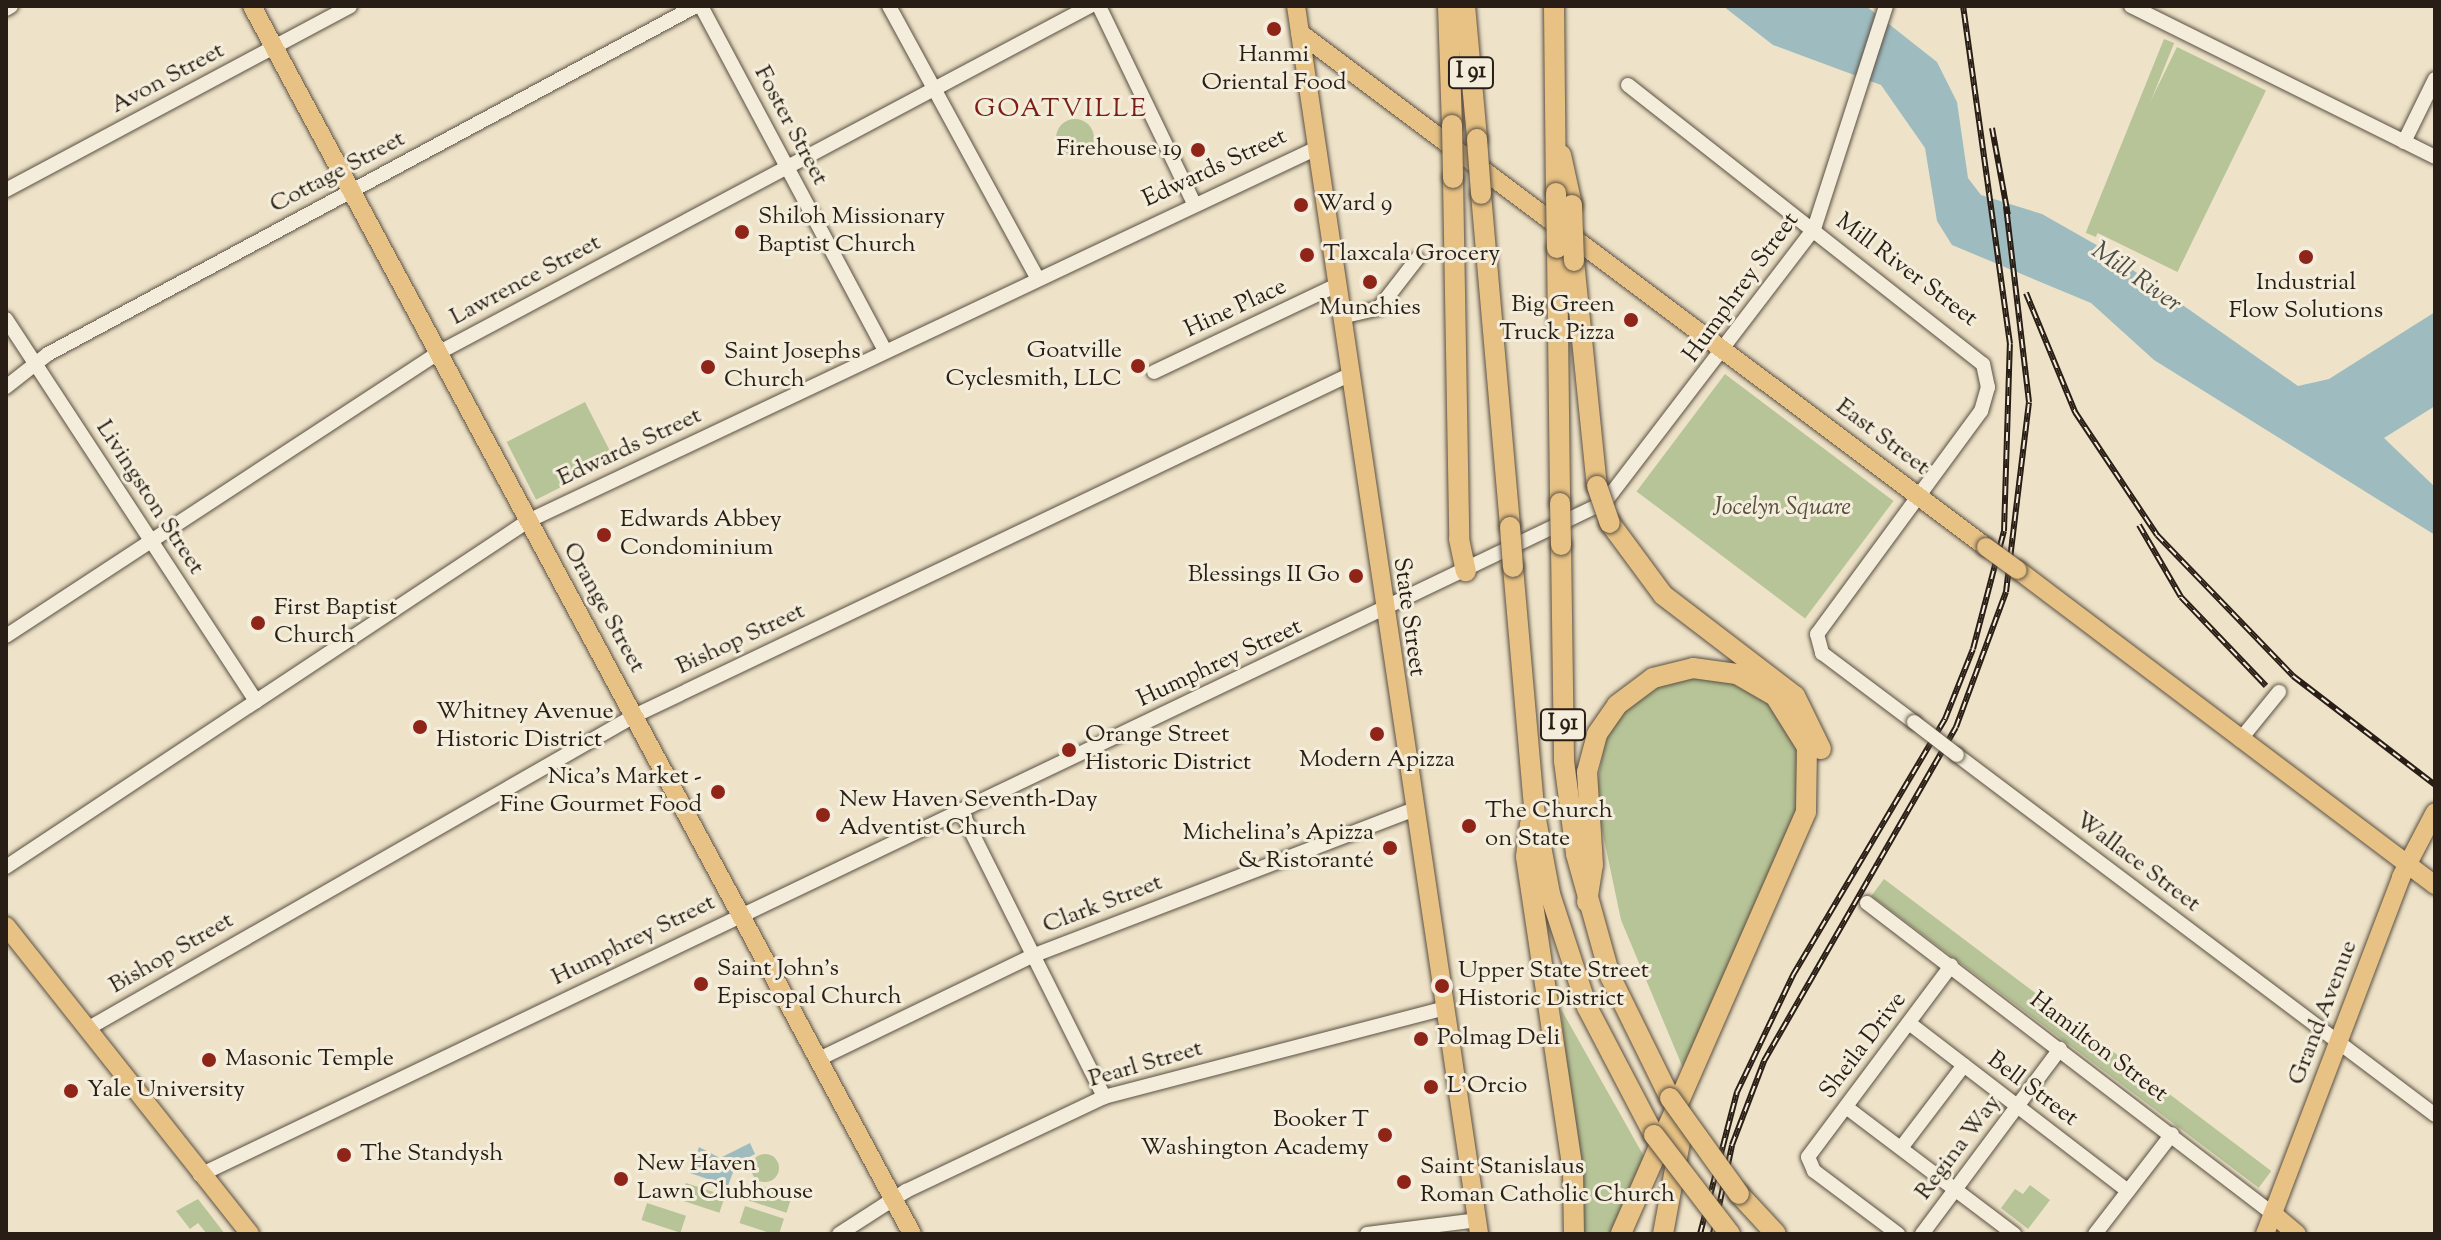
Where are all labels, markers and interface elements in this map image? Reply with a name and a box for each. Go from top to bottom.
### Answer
marker: Hanmi Oriental Food [1265,20,1283,38]
street label: Avon Street [106,37,230,121]
place label: Hanmi Oriental Food [1201,42,1347,98]
road number: I 91 [1447,55,1495,91]
street label: Foster Street [747,61,833,191]
district label: GOATVILLE [974,94,1148,126]
street label: Edwards Street [1138,123,1292,215]
street label: Cottage Street [266,125,410,221]
place label: Firehouse 19 [1056,136,1182,164]
marker: Firehouse 19 [1189,141,1207,159]
place label: Ward 9 [1317,191,1392,219]
marker: Ward 9 [1292,196,1310,214]
place label: Shiloh Missionary Baptist Church [758,204,945,260]
street label: Humphrey Street [1678,207,1806,369]
street label: Mill River Street [1829,208,1983,334]
marker: Shiloh Missionary Baptist Church [733,223,751,241]
street label: Lawrence Street [446,229,606,333]
water label: Mill River [2085,236,2187,320]
place label: Tlaxcala Grocery [1323,241,1500,269]
marker: Tlaxcala Grocery [1298,246,1316,264]
marker: Industrial Flow Solutions [2297,248,2315,266]
place label: Industrial Flow Solutions [2229,270,2383,326]
street label: Hine Place [1181,273,1291,345]
marker: Munchies [1361,273,1379,291]
place label: Big Green Truck Pizza [1499,292,1615,348]
place label: Munchies [1319,295,1421,323]
marker: Big Green Truck Pizza [1622,311,1640,329]
place label: Goatville Cyclesmith, LLC [945,338,1122,394]
place label: Saint Josephs Church [724,339,861,395]
marker: Goatville Cyclesmith, LLC [1129,357,1147,375]
marker: Saint Josephs Church [699,358,717,376]
street label: East Street [1829,393,1935,483]
street label: Edwards Street [553,402,707,494]
street label: Livingston Street [88,415,210,581]
park label: Jocelyn Square [1713,495,1851,523]
place label: Edwards Abbey Condominium [620,507,782,563]
marker: Edwards Abbey Condominium [595,526,613,544]
street label: Orange Street [555,538,651,678]
street label: State Street [1385,556,1431,678]
place label: Blessings II Go [1188,562,1340,590]
marker: Blessings II Go [1347,567,1365,585]
place label: First Baptist Church [274,595,397,651]
street label: Bishop Street [672,598,810,682]
street label: Humphrey Street [1133,613,1307,715]
marker: First Baptist Church [249,614,267,632]
place label: Whitney Avenue Historic District [436,699,614,755]
road number: I 91 [1539,707,1587,743]
marker: Whitney Avenue Historic District [411,718,429,736]
place label: Orange Street Historic District [1085,722,1251,778]
marker: Modern Apizza [1368,725,1386,743]
marker: Orange Street Historic District [1060,741,1078,759]
place label: Modern Apizza [1299,747,1455,775]
place label: Nica's Market - Fine Gourmet Food [500,764,702,820]
marker: Nica's Market - Fine Gourmet Food [709,783,727,801]
place label: New Haven Seventh-Day Adventist Church [839,787,1098,843]
place label: The Church on State [1485,798,1613,854]
marker: New Haven Seventh-Day Adventist Church [814,806,832,824]
street label: Wallace Street [2069,807,2205,919]
marker: The Church on State [1460,817,1478,835]
place label: Michelina’s Apizza & Ristoranté [1182,820,1374,876]
marker: Michelina’s Apizza & Ristoranté [1381,839,1399,857]
street label: Clark Street [1039,869,1167,941]
street label: Humphrey Street [548,889,720,993]
street label: Bishop Street [105,907,239,1001]
street label: Grand Avenue [2283,937,2365,1089]
place label: Saint John's Episcopal Church [717,956,902,1012]
place label: Upper State Street Historic District [1458,958,1649,1014]
marker: Saint John's Episcopal Church [692,975,710,993]
marker: Upper State Street Historic District [1433,977,1451,995]
street label: Sheila Drive [1814,987,1914,1105]
street label: Hamilton Street [2023,987,2173,1109]
place label: Polmag Deli [1437,1025,1560,1053]
marker: Polmag Deli [1412,1030,1430,1048]
street label: Pearl Street [1086,1035,1206,1095]
place label: Masonic Temple [225,1046,394,1074]
street label: Bell Street [1981,1046,2083,1134]
marker: Masonic Temple [200,1051,218,1069]
place label: L'Orcio [1447,1073,1527,1101]
place label: Yale University [87,1077,245,1105]
marker: L'Orcio [1422,1078,1440,1096]
marker: Yale University [62,1082,80,1100]
street label: Regina Way [1910,1090,2008,1206]
place label: Booker T Washington Academy [1141,1107,1369,1163]
marker: Booker T Washington Academy [1376,1126,1394,1144]
place label: The Standysh [360,1141,503,1169]
marker: The Standysh [335,1146,353,1164]
place label: New Haven Lawn Clubhouse [637,1151,813,1207]
place label: Saint Stanislaus Roman Catholic Church [1420,1154,1675,1210]
marker: New Haven Lawn Clubhouse [612,1170,630,1188]
marker: Saint Stanislaus Roman Catholic Church [1395,1173,1413,1191]

